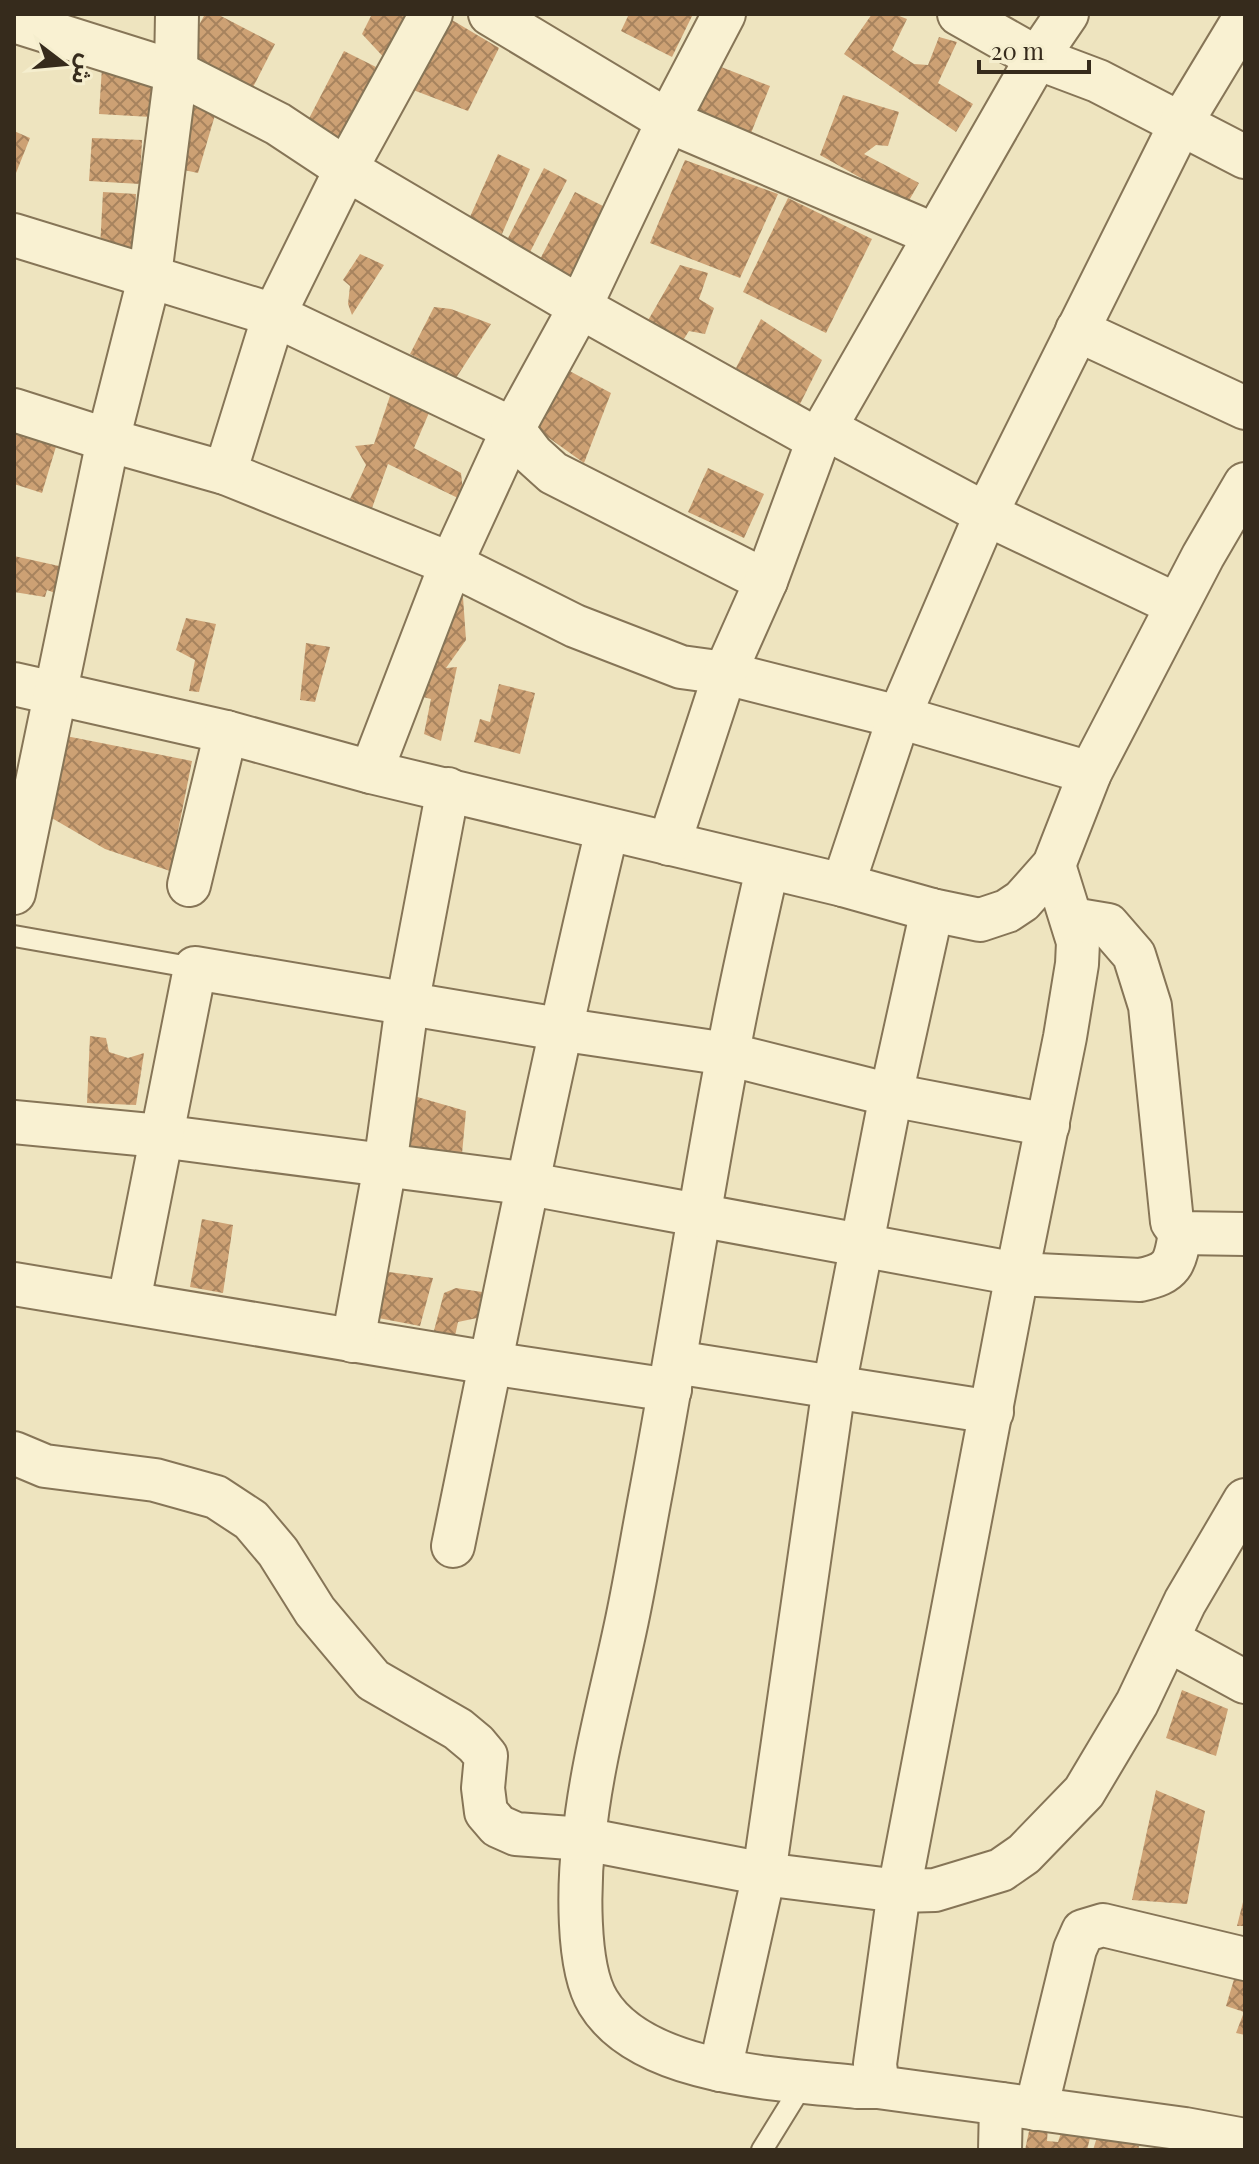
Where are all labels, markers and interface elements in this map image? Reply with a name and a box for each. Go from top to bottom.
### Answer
north arrow [24,24,104,104]
scale bar [979,24,1089,74]
text: 20 m [991,34,1044,66]
text: ش [66,51,103,88]

